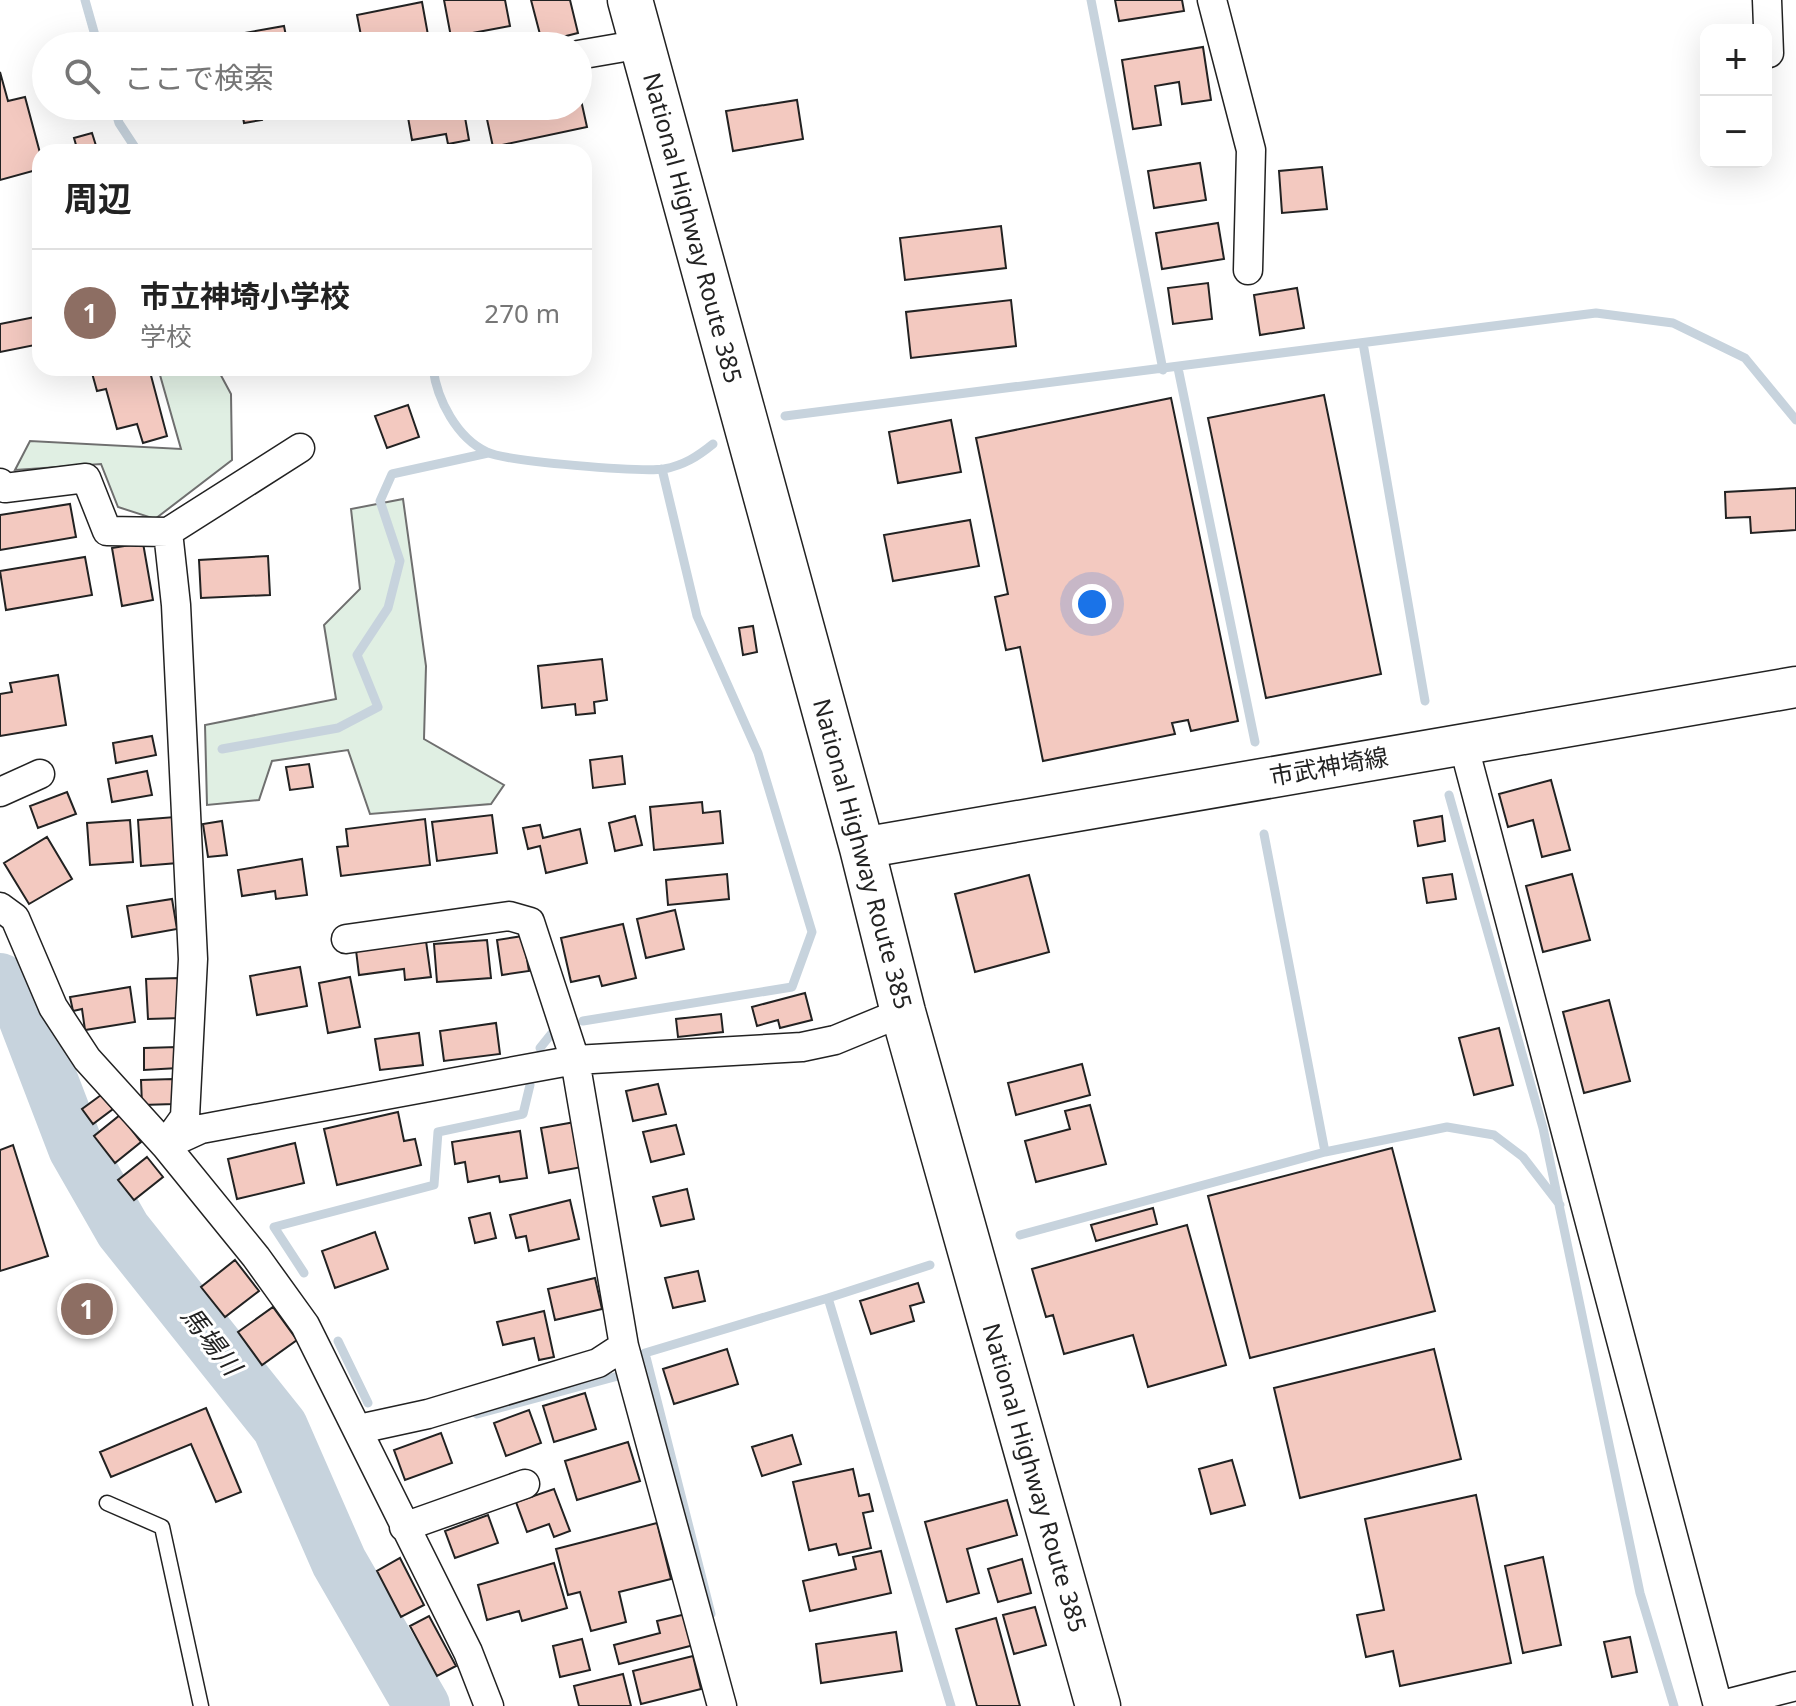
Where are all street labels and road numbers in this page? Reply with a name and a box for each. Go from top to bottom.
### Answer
street label: National Highway Route 385 [636,69,751,386]
street label: National Highway Route 385 [806,695,921,1012]
street label: 市武神埼線 [1267,739,1391,792]
street label: National Highway Route 385 [975,1319,1095,1636]

